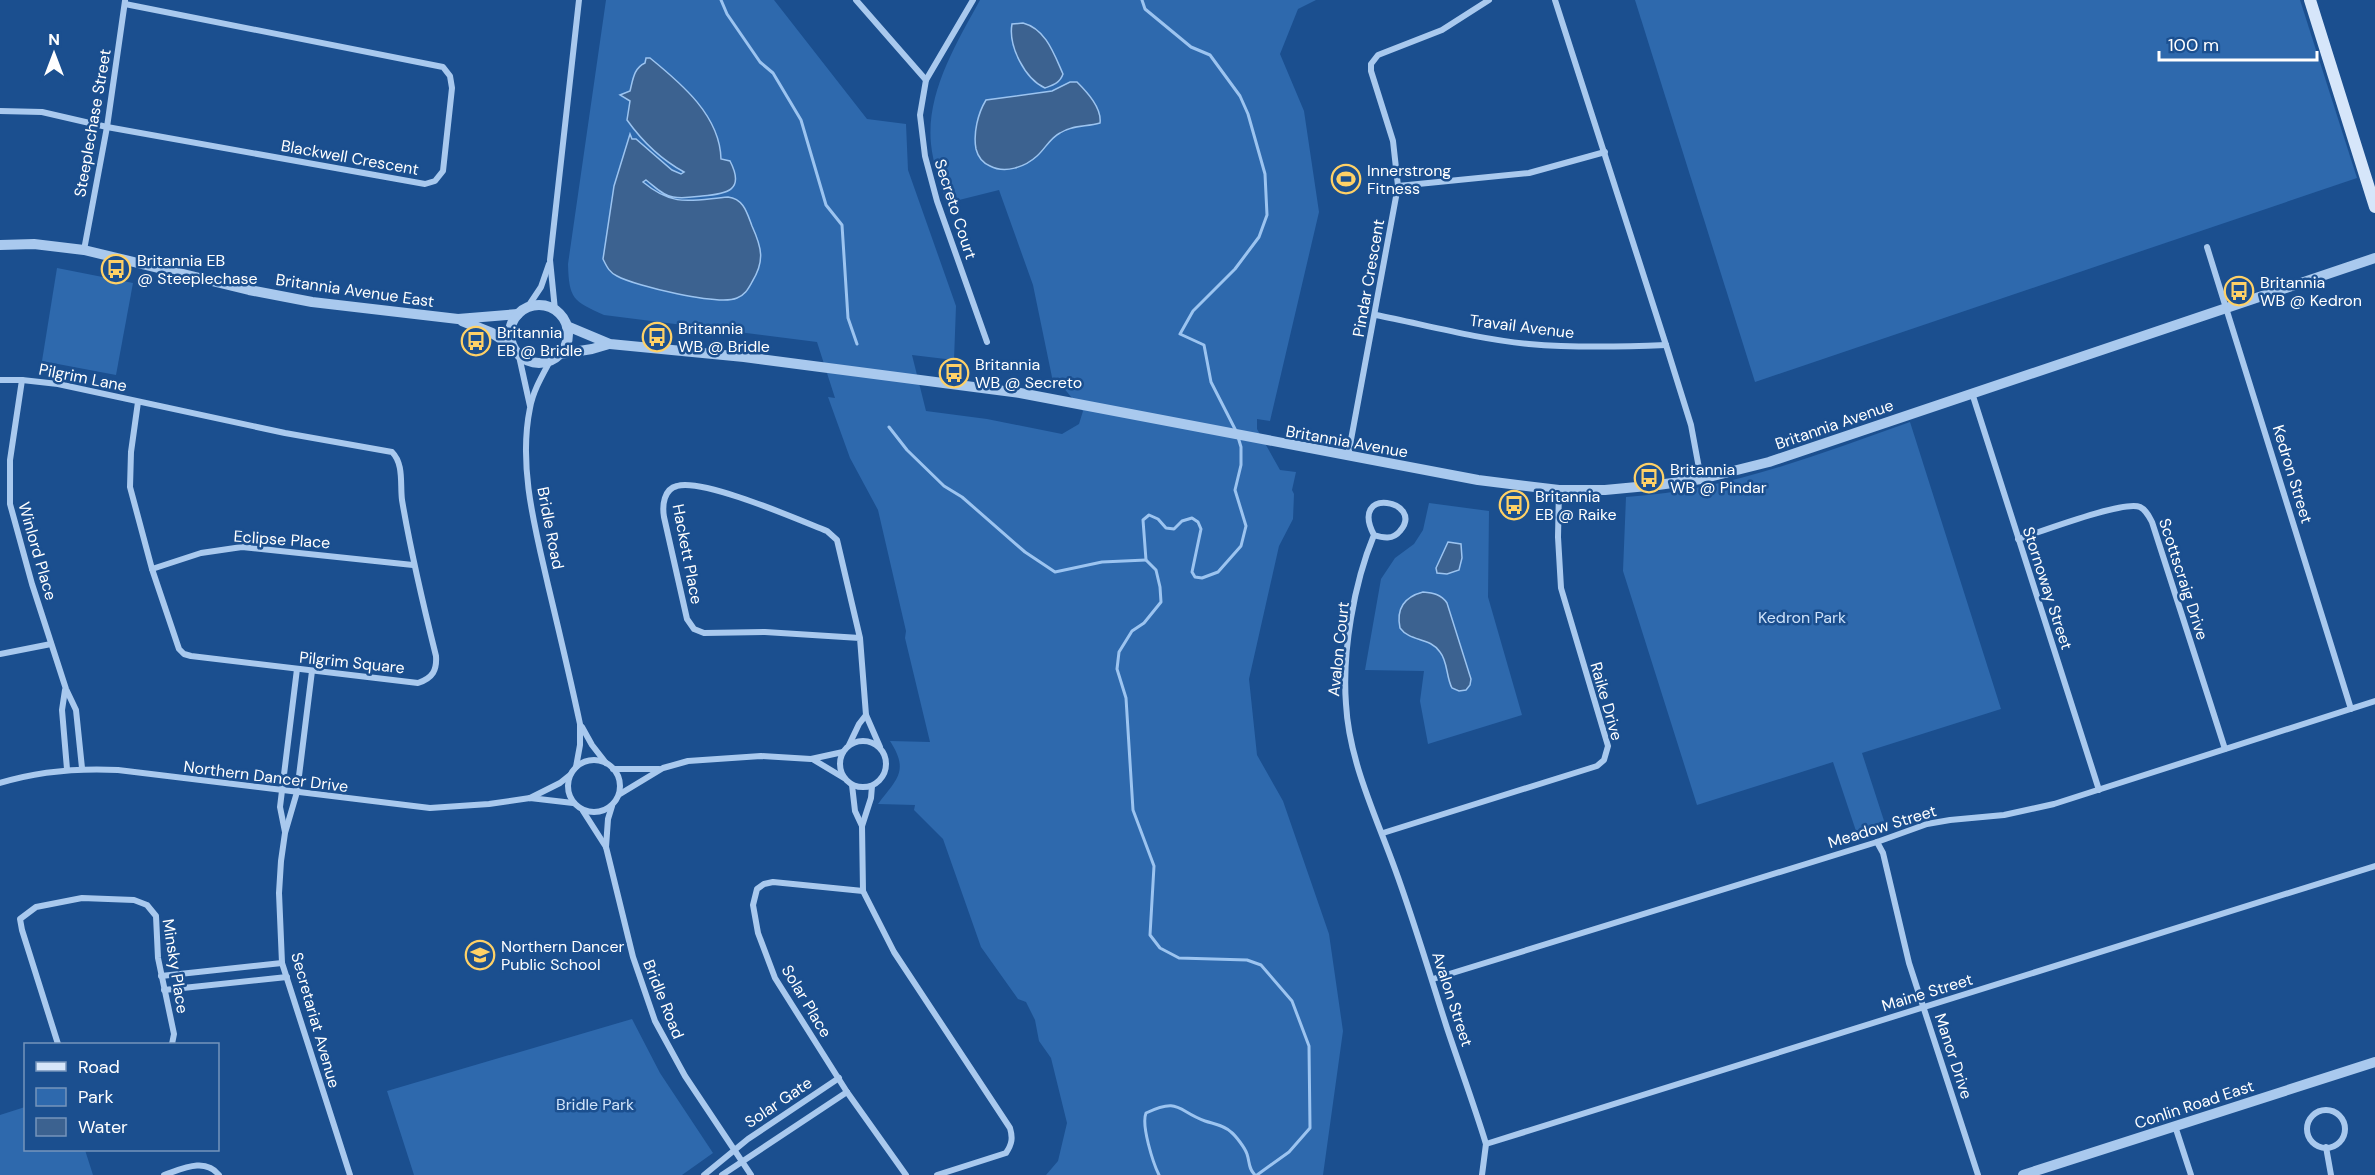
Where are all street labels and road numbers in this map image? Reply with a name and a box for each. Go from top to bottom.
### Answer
street label: Steeplechase Street [69,47,116,199]
street label: Blackwell Crescent [279,135,420,180]
street label: Secreto Court [929,156,982,262]
street label: Pindar Crescent [1348,218,1389,339]
street label: Britannia Avenue East [274,269,436,312]
street label: Travail Avenue [1468,310,1575,343]
street label: Pilgrim Lane [37,359,129,396]
street label: Britannia Avenue [1772,394,1896,455]
street label: Britannia Avenue [1284,420,1410,463]
street label: Kedron Street [2268,422,2317,526]
street label: Bridle Road [532,485,569,571]
street label: Winlord Place [13,500,62,603]
street label: Hackett Place [668,502,708,606]
street label: Scottscraig Drive [2154,516,2213,643]
street label: Stornoway Street [2018,524,2077,652]
street label: Eclipse Place [233,526,331,553]
street label: Avalon Court [1323,601,1354,698]
street label: Pilgrim Square [298,647,406,678]
street label: Raike Drive [1585,660,1628,743]
street label: Northern Dancer Drive [182,756,349,797]
street label: Meadow Street [1825,800,1939,853]
street label: Minsky Place [158,917,193,1015]
street label: Avalon Street [1427,949,1478,1049]
street label: Secretariat Avenue [286,950,345,1090]
street label: Bridle Road [638,956,689,1042]
street label: Solar Place [777,961,836,1041]
street label: Maine Street [1879,969,1975,1016]
street label: Manor Drive [1930,1011,1977,1102]
street label: Solar Gate [741,1072,816,1133]
street label: Conlin Road East [2132,1075,2256,1134]

